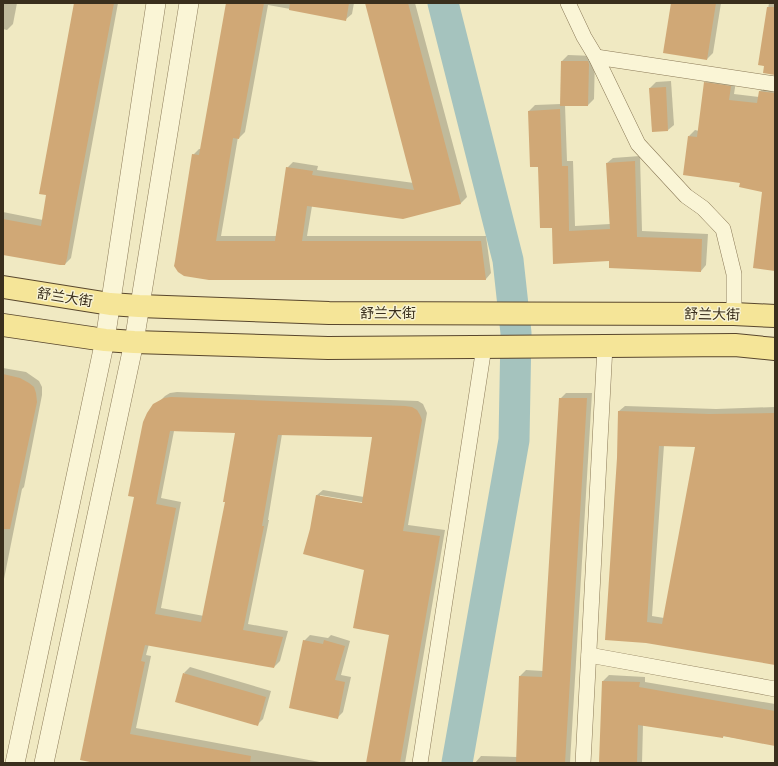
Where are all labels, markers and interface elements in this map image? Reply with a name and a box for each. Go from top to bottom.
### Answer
street label: 舒兰大街 [36,284,94,310]
street label: 舒兰大街 [360,304,416,322]
street label: 舒兰大街 [684,305,740,323]

